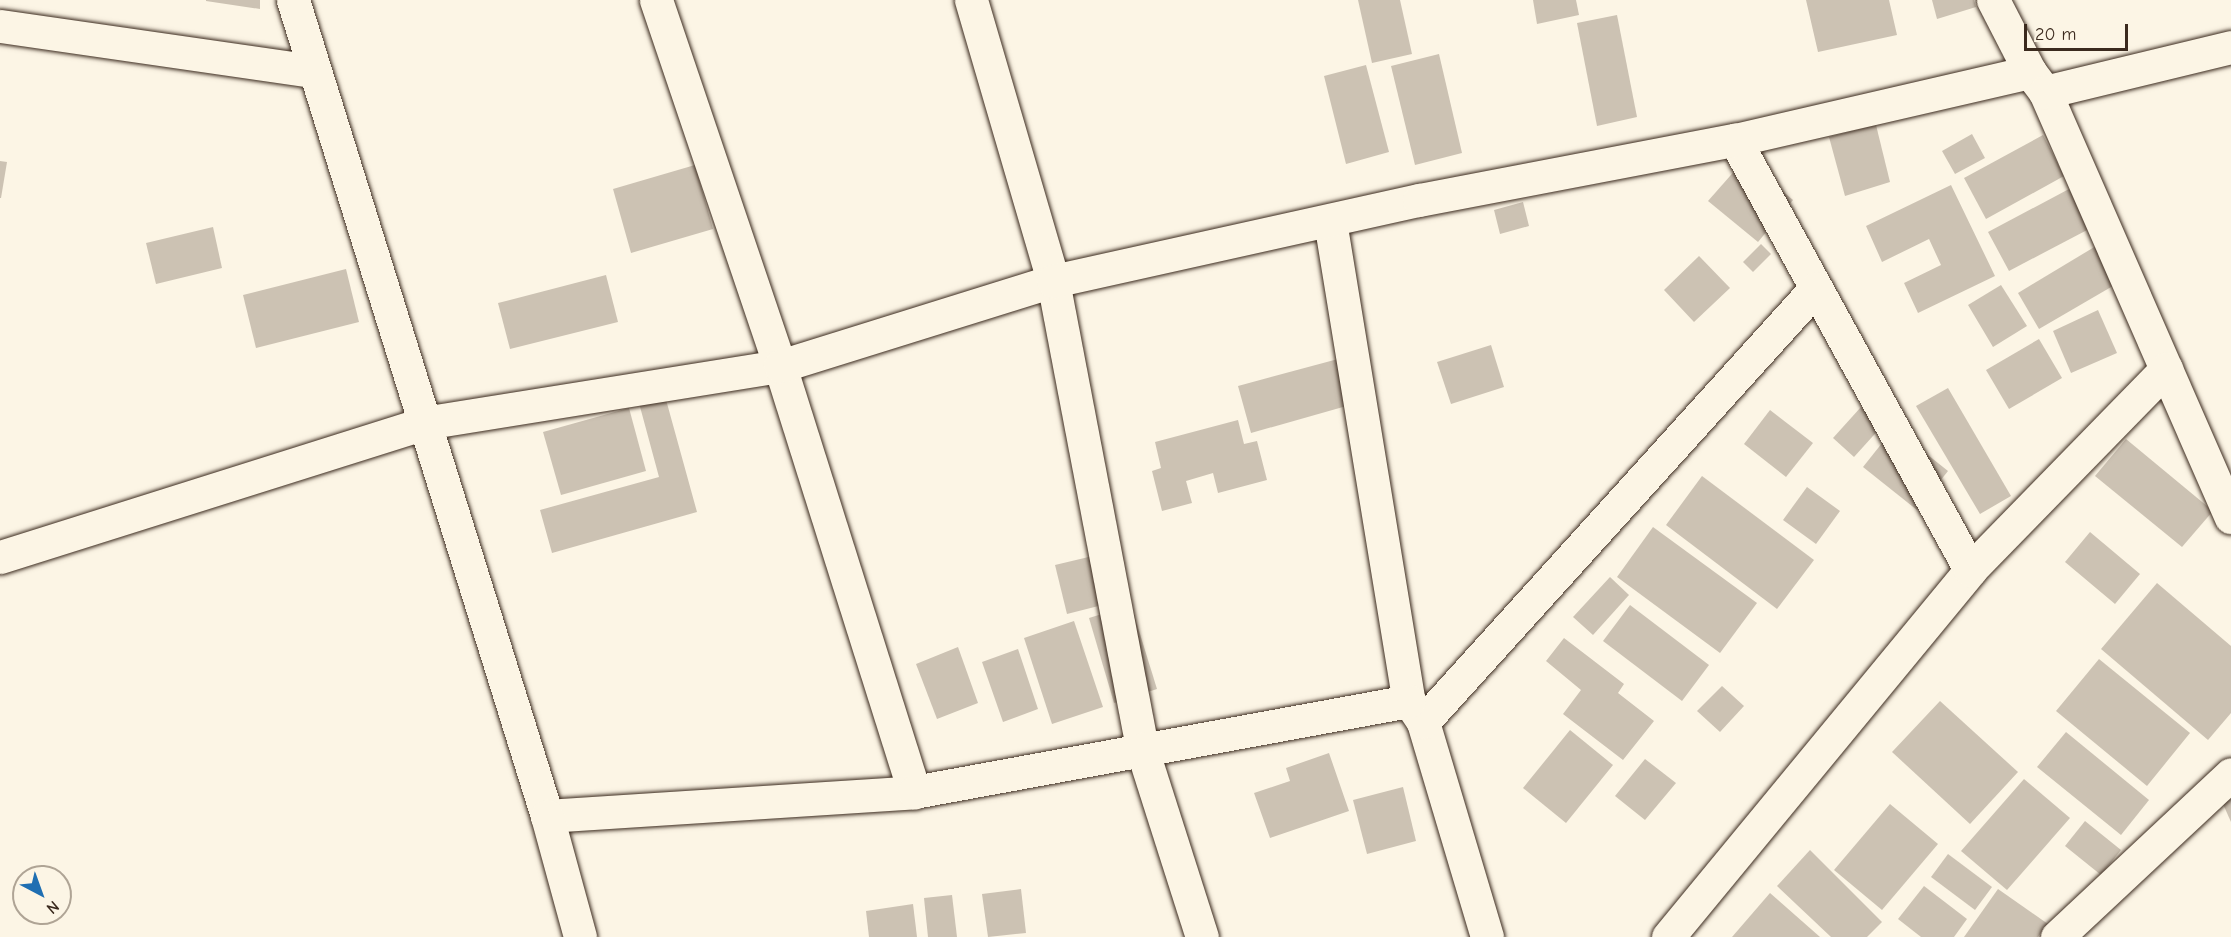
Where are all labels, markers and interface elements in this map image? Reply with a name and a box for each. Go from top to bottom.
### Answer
scale bar [2027,12,2130,50]
text: 20 m [2035,24,2076,45]
north arrow [12,865,72,925]
text: N [43,897,62,917]

